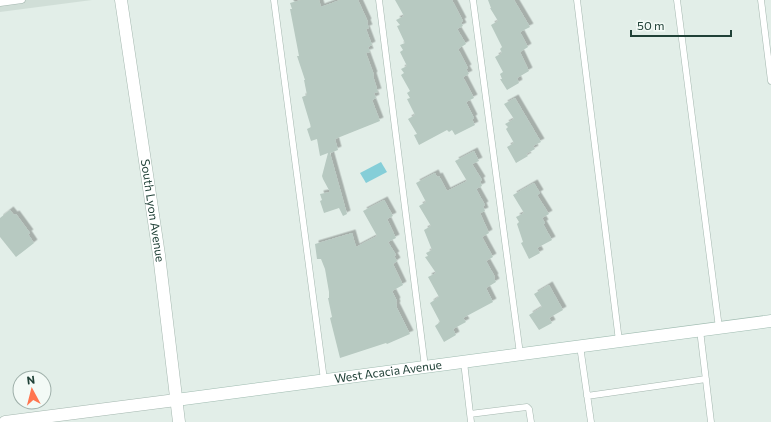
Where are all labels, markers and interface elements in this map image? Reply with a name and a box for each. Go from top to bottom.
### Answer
scale bar [631,12,731,38]
text: 50 m [637,18,665,32]
street label: South Lyon Avenue [139,158,168,263]
street label: West Acacia Avenue [333,357,443,385]
north arrow [12,370,52,410]
text: N [26,373,36,387]

